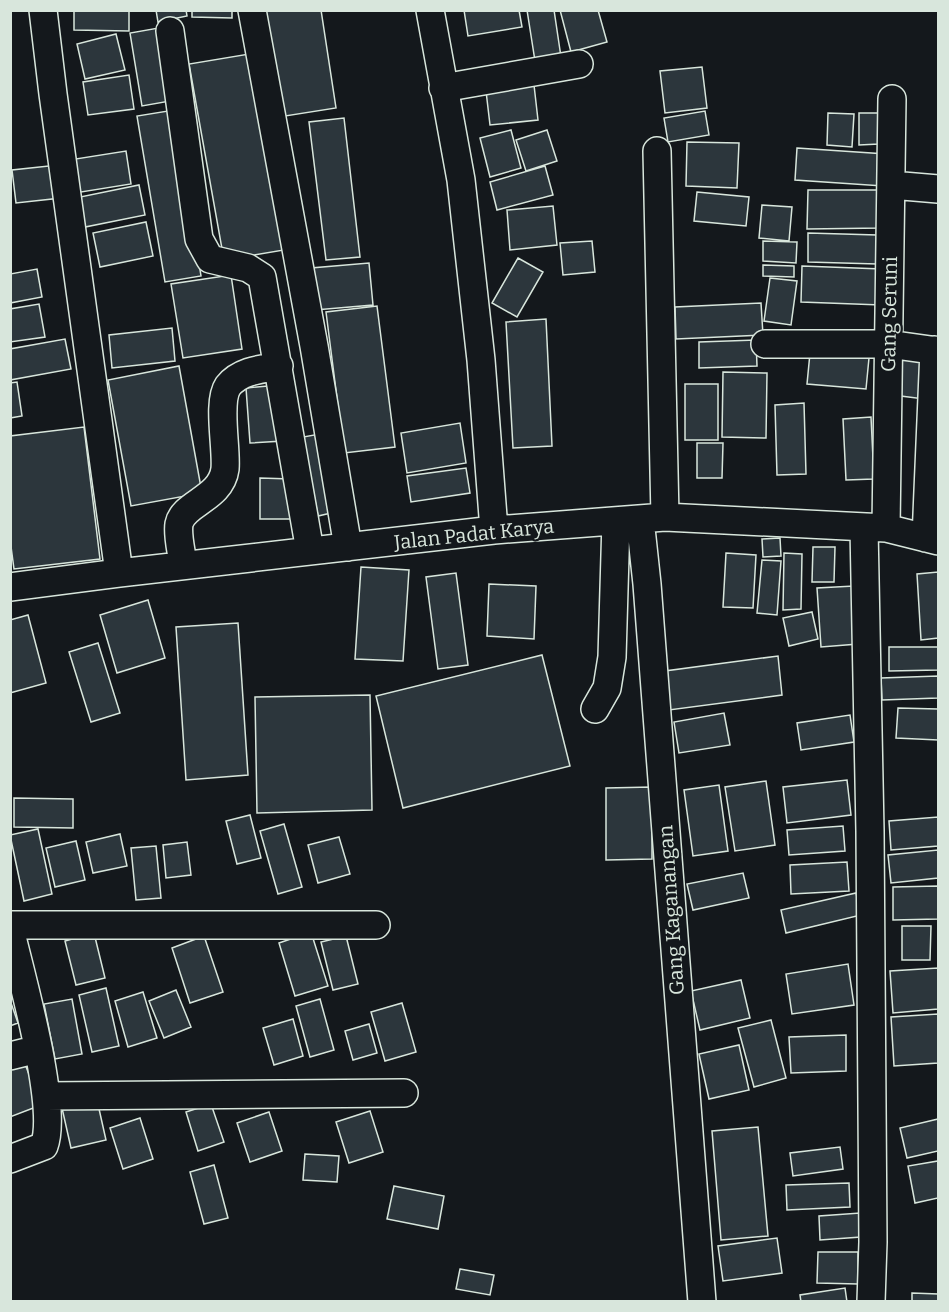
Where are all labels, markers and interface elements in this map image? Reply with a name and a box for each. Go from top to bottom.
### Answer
street label: Gang Seruni [876,256,902,372]
street label: Jalan Padat Karya [392,514,555,554]
street label: Gang Kaganangan [653,824,689,996]

